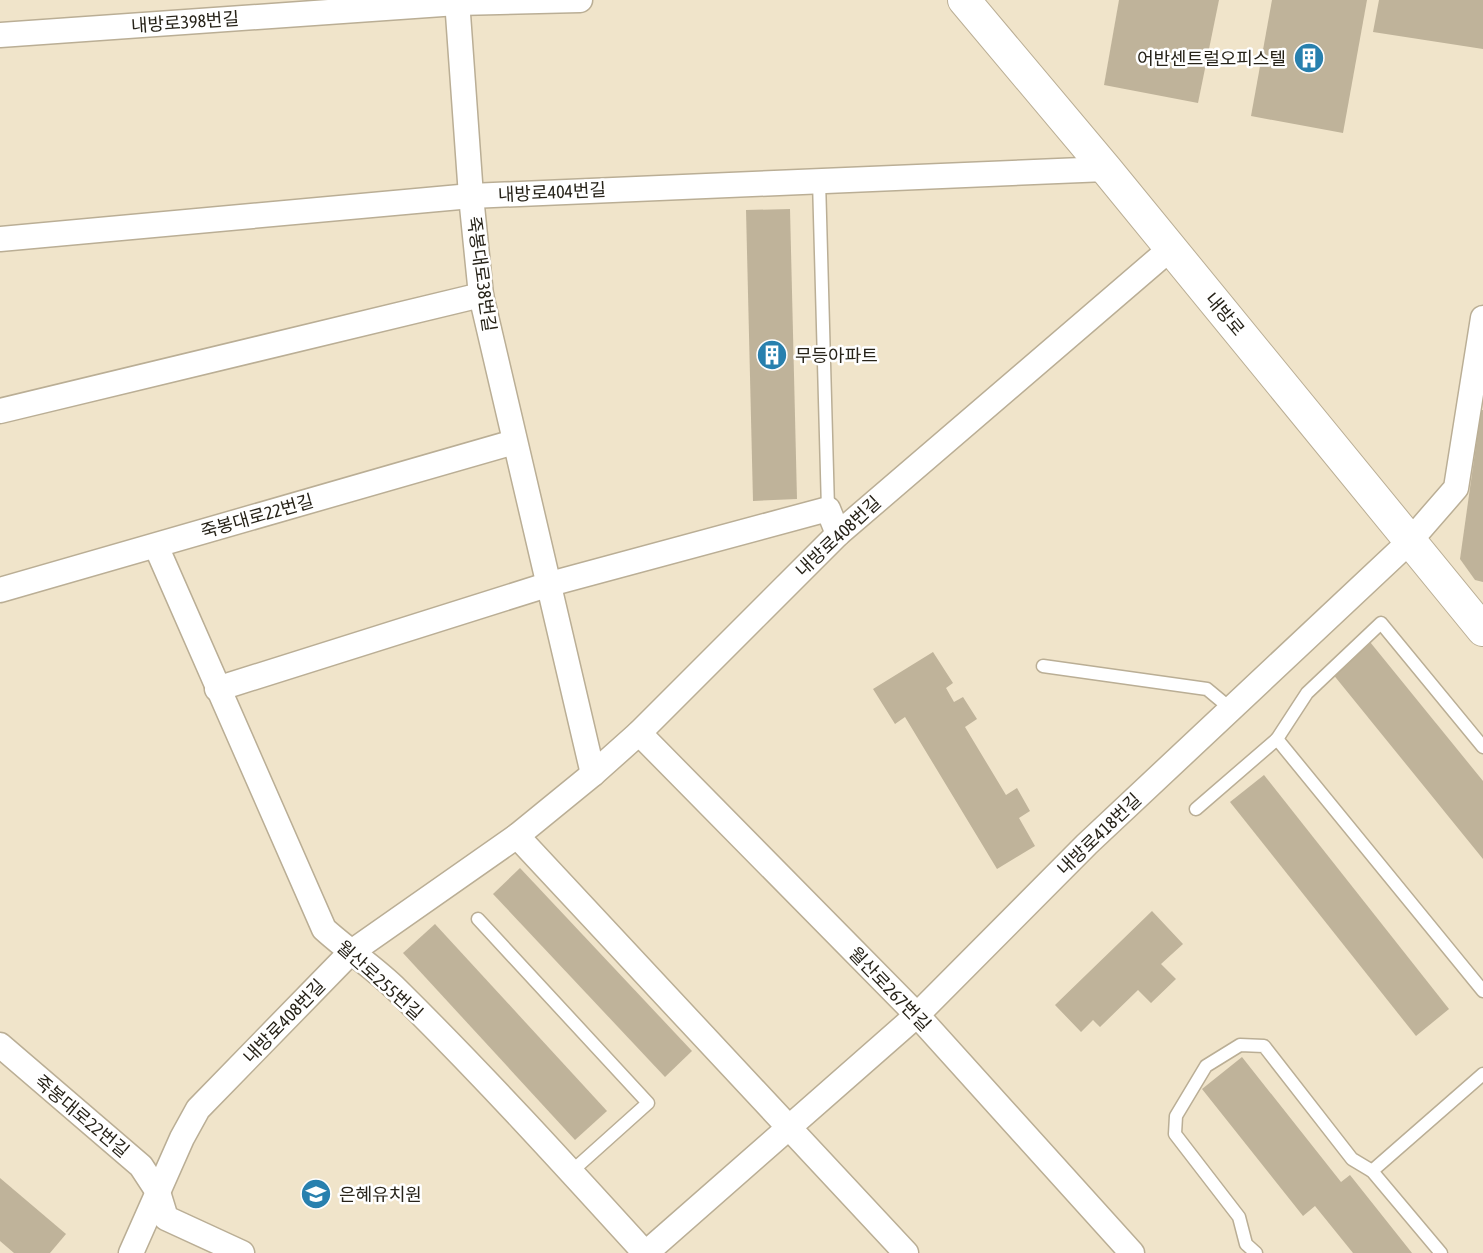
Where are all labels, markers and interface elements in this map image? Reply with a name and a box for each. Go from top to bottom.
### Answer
street label: 내방로398번길 [130,8,240,36]
building icon: 어반센트럴오피스텔 [1292,41,1326,75]
place label: 어반센트럴오피스텔 [1137,48,1286,69]
street label: 내방로404번길 [497,179,607,205]
street label: 죽봉대로38번길 [464,215,500,333]
street label: 내방로 [1201,288,1249,340]
building icon: 무등아파트 [755,338,789,372]
place label: 무등아파트 [795,345,878,366]
street label: 죽봉대로22번길 [198,490,316,542]
street label: 내방로408번길 [791,491,885,581]
street label: 내방로418번길 [1053,789,1145,879]
street label: 월산로255번길 [333,936,427,1024]
street label: 월산로267번길 [845,943,935,1035]
street label: 내방로408번길 [239,975,329,1067]
street label: 죽봉대로22번길 [31,1071,133,1161]
school or university icon: 은혜유치원 [299,1177,333,1211]
place label: 은혜유치원 [339,1184,422,1205]

